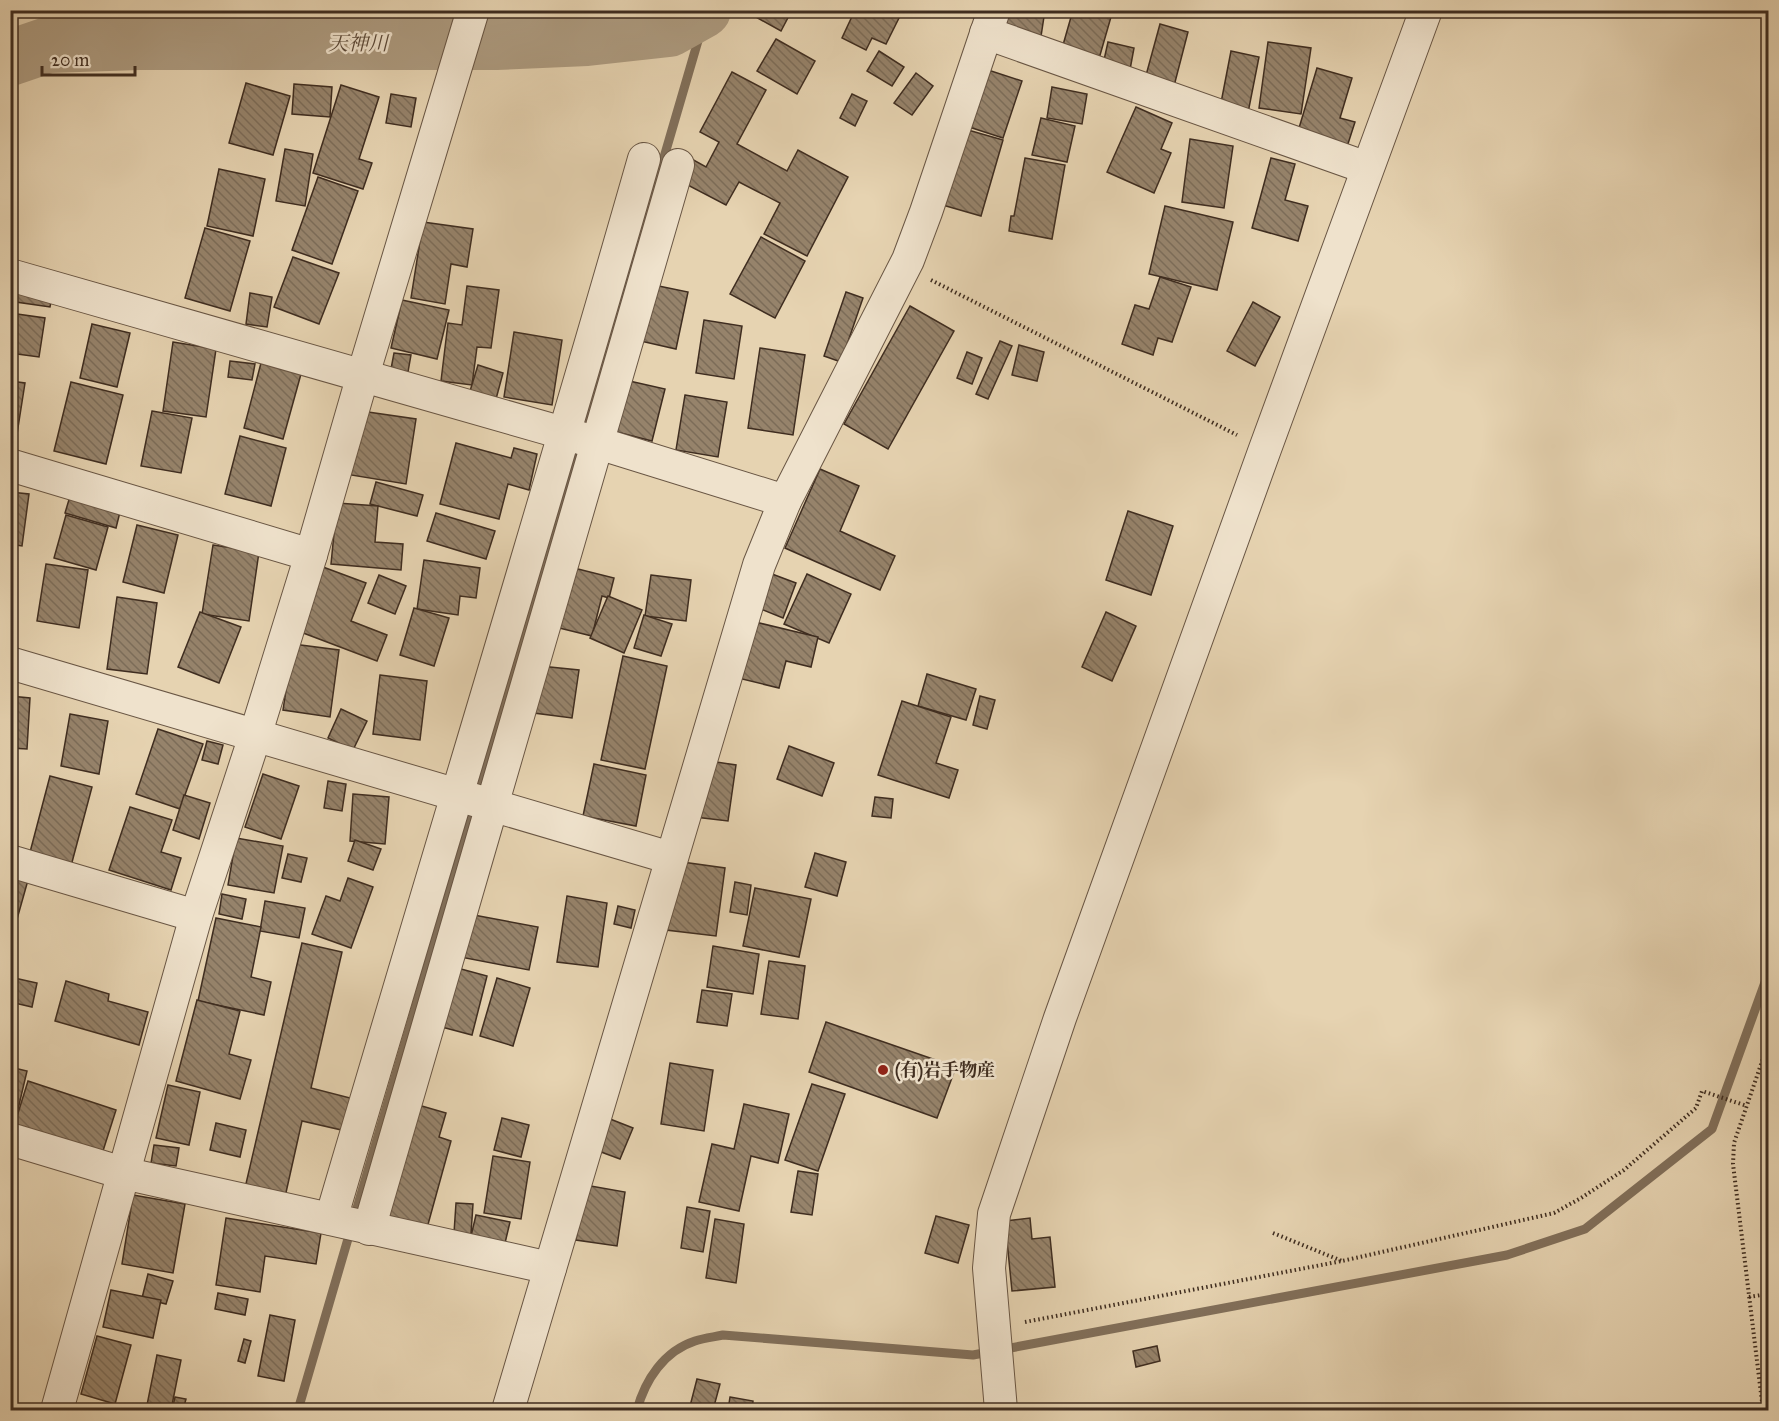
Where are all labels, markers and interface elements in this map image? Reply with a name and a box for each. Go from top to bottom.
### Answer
water label: 天神川 [328,31,390,55]
scale bar [42,39,135,77]
text: 20 m [51,49,89,71]
place label: (有)岩手物産 [895,1059,995,1082]
marker: (有)岩手物産 [876,1063,890,1077]

